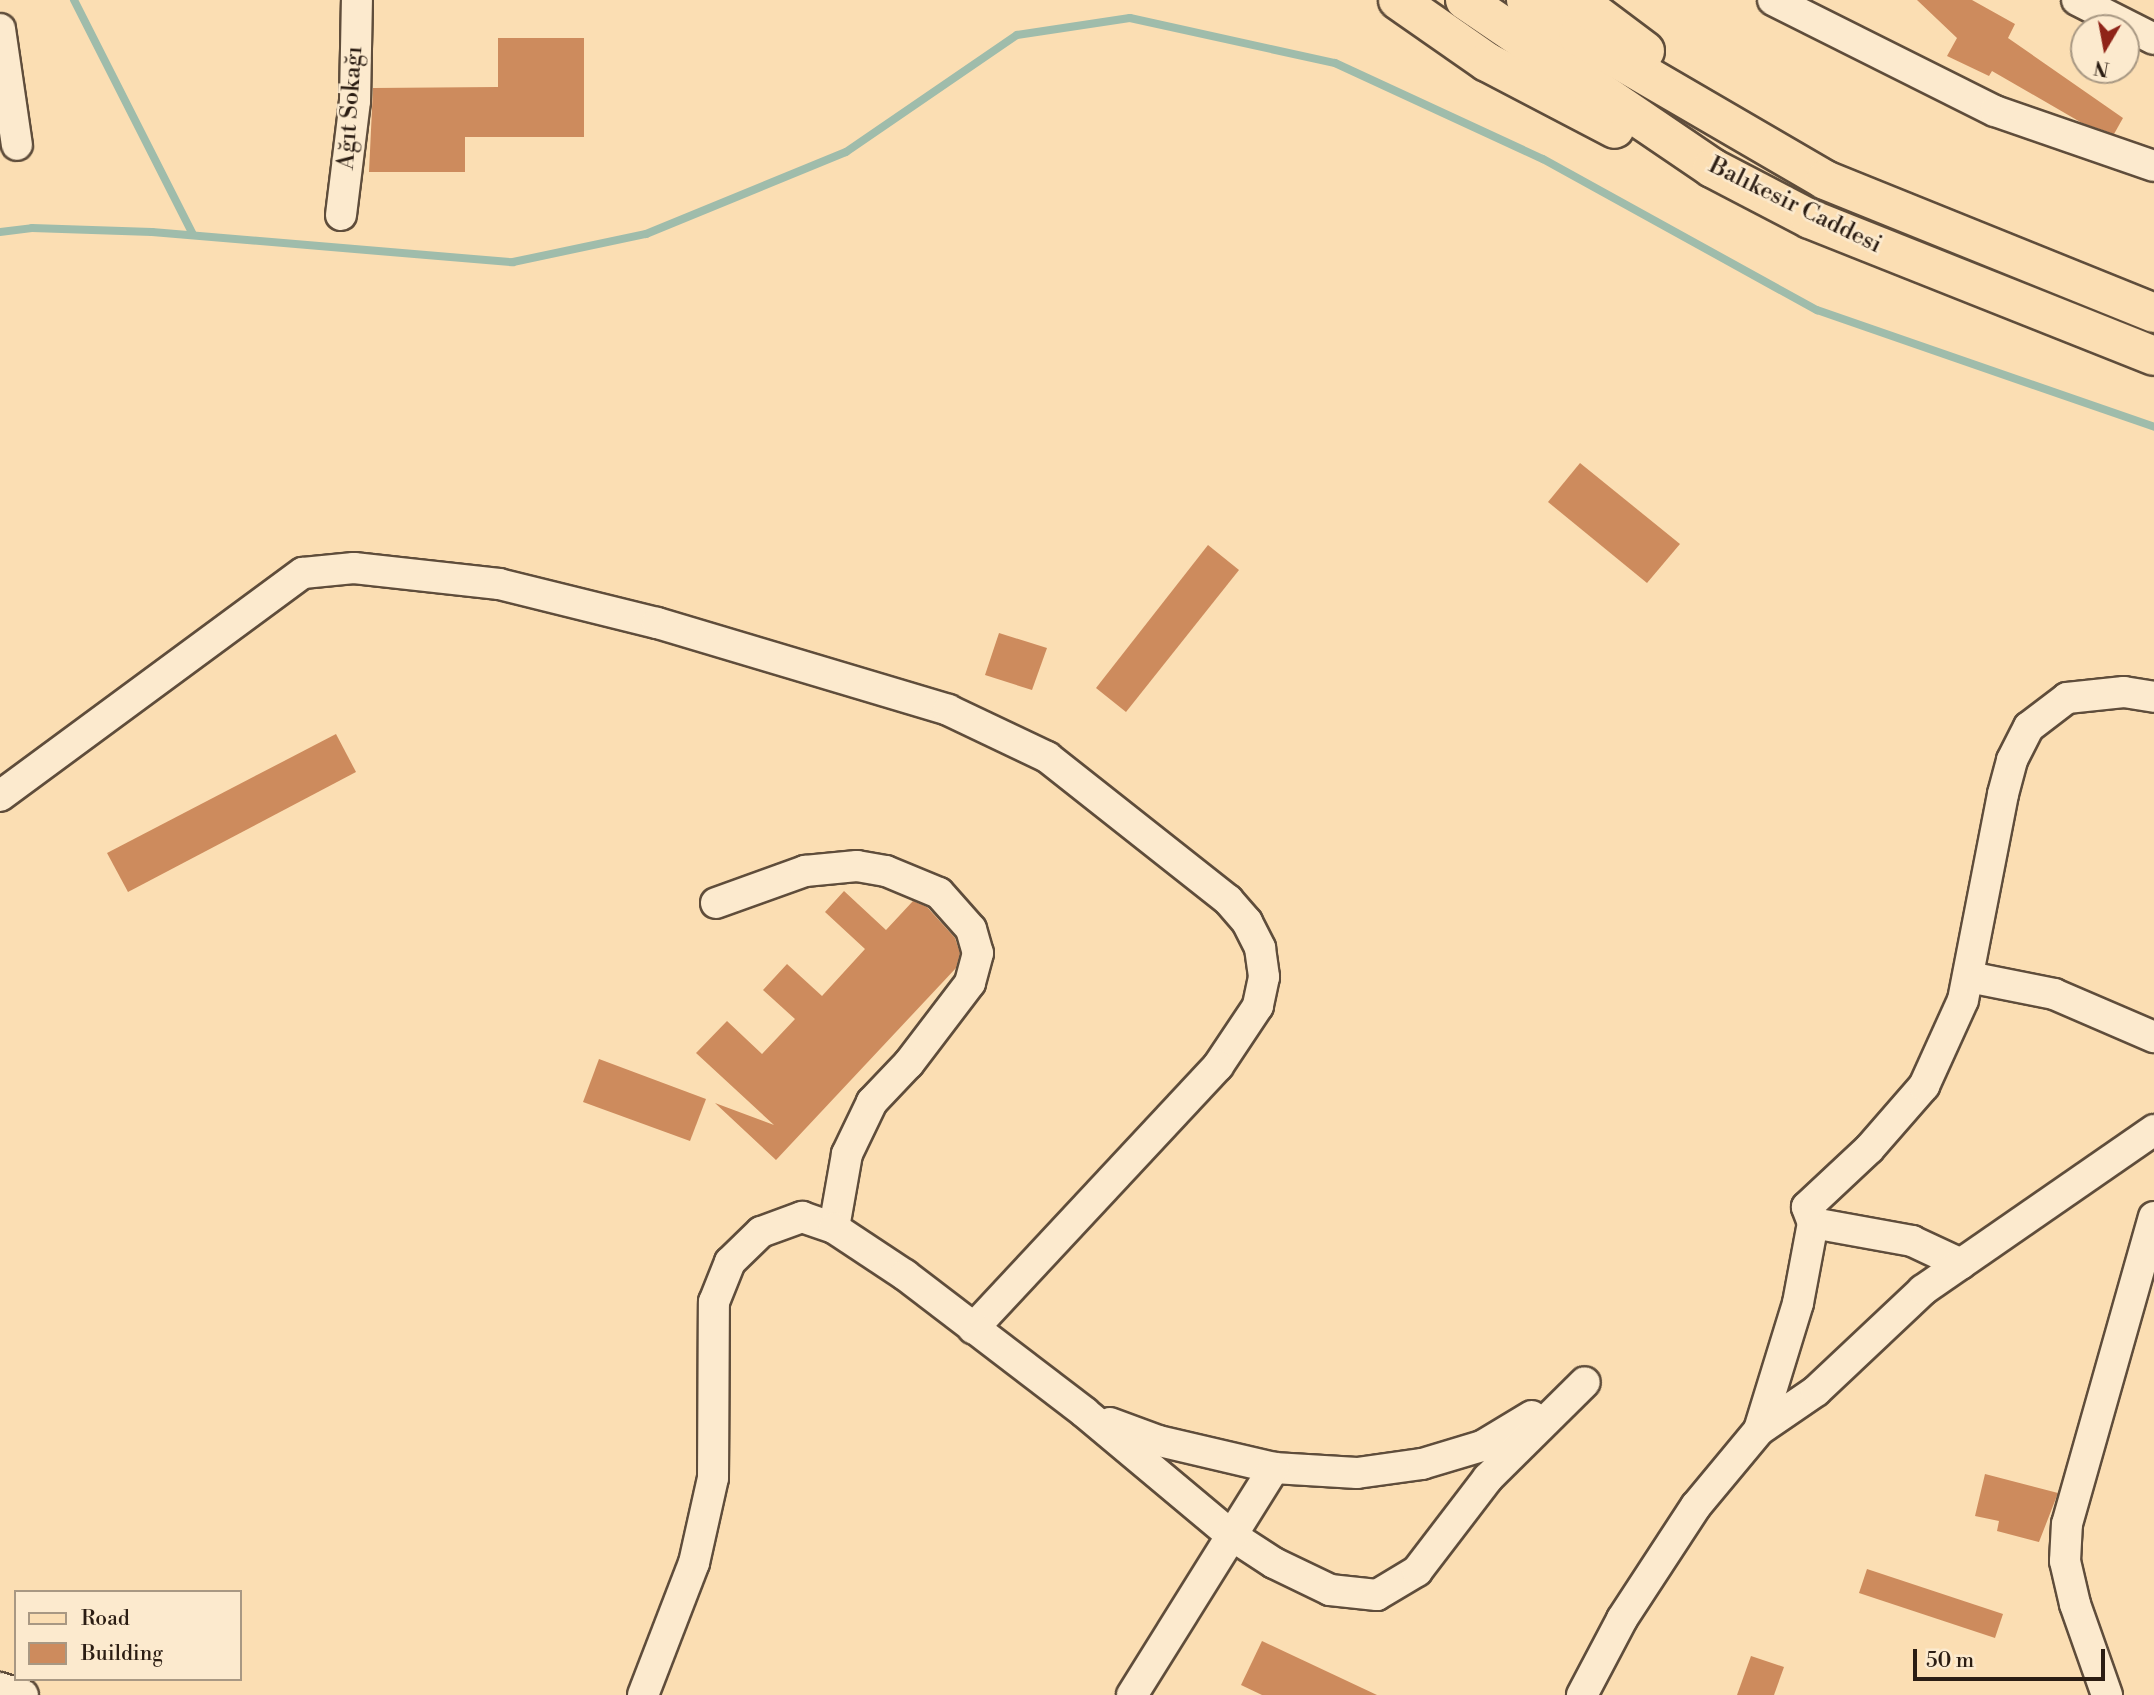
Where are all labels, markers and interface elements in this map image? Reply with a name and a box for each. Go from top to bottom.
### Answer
north arrow [2070,14,2140,84]
street label: Ağıt Sokağı [332,45,370,171]
text: N [2092,55,2111,81]
street label: Balıkesir Caddesi [1704,152,1886,260]
legend [14,1590,242,1681]
text: Road [81,1606,130,1632]
scale bar [1916,1636,2108,1680]
text: Building [81,1641,163,1667]
text: 50 m [1926,1648,1974,1674]

